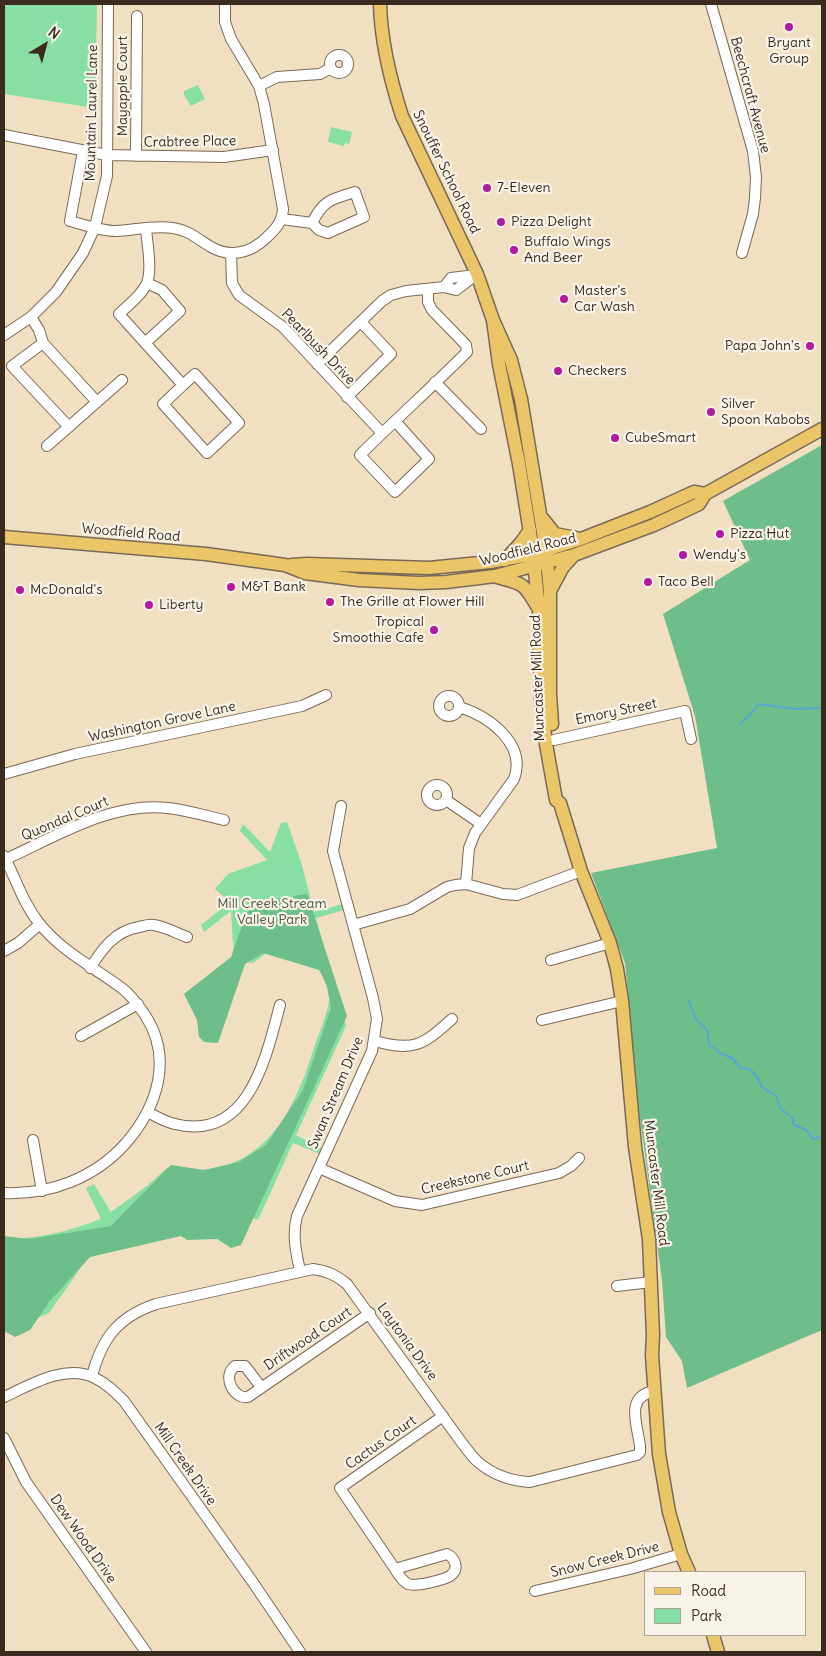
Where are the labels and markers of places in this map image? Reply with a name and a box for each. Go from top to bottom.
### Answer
marker: Bryant Group [783,21,795,33]
place label: Bryant Group [767,35,811,68]
place label: 7-Eleven [497,180,551,196]
marker: 7-Eleven [481,182,493,194]
place label: Pizza Delight [511,214,591,230]
marker: Pizza Delight [495,216,507,228]
place label: Buffalo Wings And Beer [524,234,611,266]
marker: Buffalo Wings And Beer [508,244,520,256]
place label: Master's Car Wash [574,283,635,316]
marker: Master's Car Wash [558,293,570,305]
place label: Papa John's [725,338,800,354]
marker: Papa John's [804,340,816,352]
place label: Checkers [568,363,627,379]
marker: Checkers [552,365,564,377]
place label: Silver Spoon Kabobs [721,396,810,428]
marker: Silver Spoon Kabobs [705,406,717,418]
place label: CubeSmart [625,430,696,446]
marker: CubeSmart [609,432,621,444]
place label: Pizza Hut [730,526,789,542]
marker: Pizza Hut [714,528,726,540]
place label: Wendy's [693,547,746,563]
marker: Wendy's [677,549,689,561]
place label: Taco Bell [658,574,714,590]
marker: Taco Bell [642,576,654,588]
place label: M&T Bank [241,579,306,595]
marker: M&T Bank [225,581,237,593]
place label: McDonald's [30,582,103,598]
marker: McDonald's [14,584,26,596]
place label: The Grille at Flower Hill [340,594,484,610]
marker: The Grille at Flower Hill [324,596,336,608]
place label: Liberty [159,597,203,613]
marker: Liberty [143,599,155,611]
place label: Tropical Smoothie Cafe [333,614,424,646]
marker: Tropical Smoothie Cafe [428,624,440,636]

